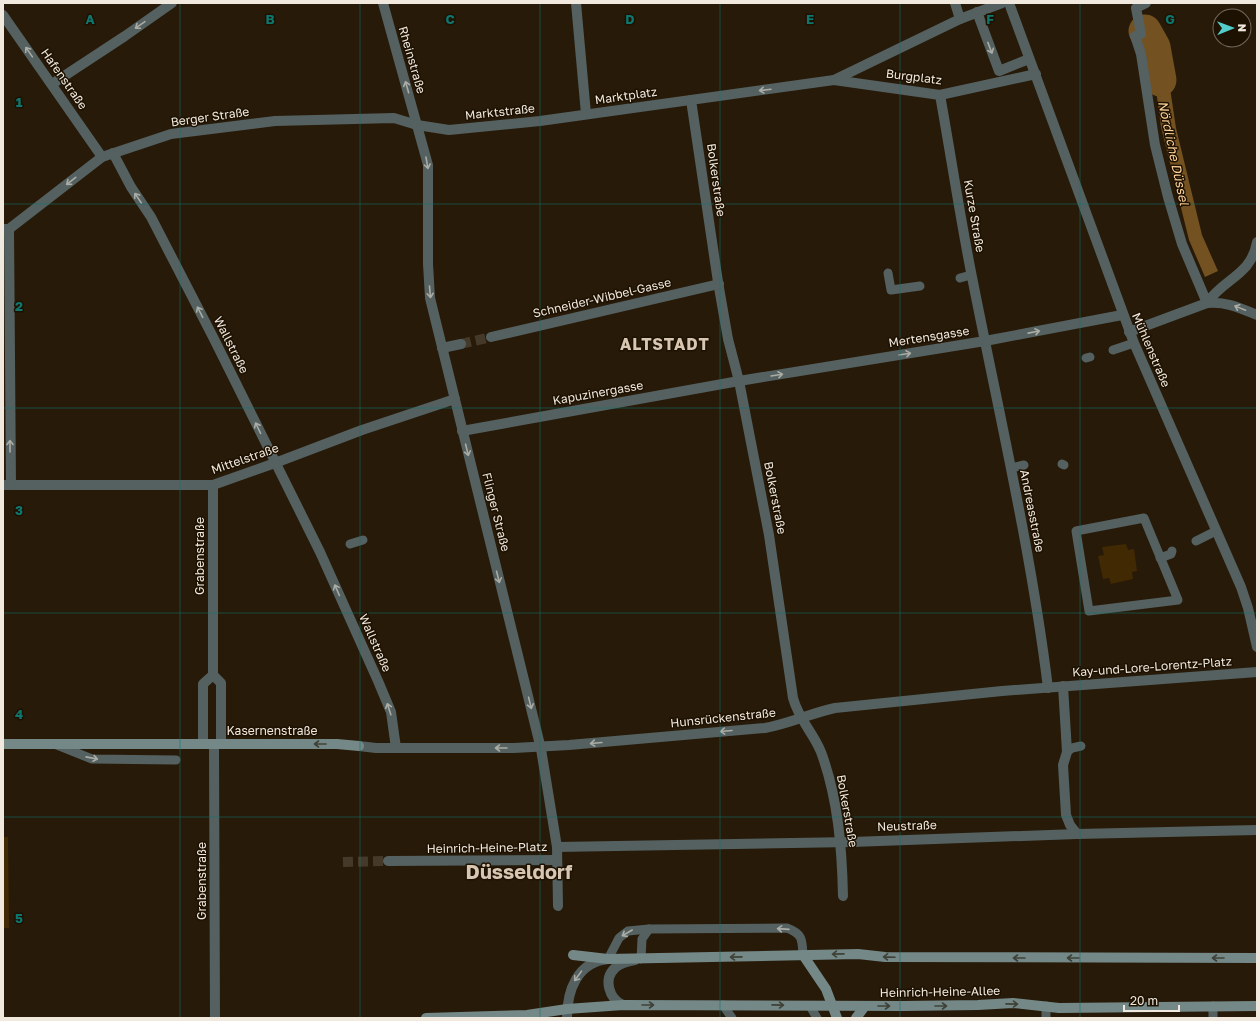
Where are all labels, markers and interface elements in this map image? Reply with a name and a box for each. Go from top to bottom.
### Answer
north arrow [1212,8,1252,48]
text: A [85,11,95,27]
text: B [265,11,275,27]
text: C [445,11,455,27]
text: D [625,11,635,27]
text: E [806,11,814,27]
text: F [986,11,994,27]
text: G [1165,11,1175,27]
one-way arrow [135,21,146,29]
street label: Rheinstraße [396,24,429,95]
text: N [1236,24,1249,32]
one-way arrow [987,42,995,54]
street label: Hafenstraße [38,45,91,112]
one-way arrow [25,47,33,58]
street label: Burgplatz [885,66,943,87]
one-way arrow [403,81,410,94]
street label: Marktplatz [594,84,658,107]
one-way arrow [759,86,772,94]
text: 1 [16,94,23,110]
water label: Nördliche Düssel [1155,99,1193,208]
street label: Marktstraße [464,100,536,123]
street label: Berger Straße [170,104,250,129]
street label: Bolkerstraße [704,142,729,217]
one-way arrow [423,156,431,169]
one-way arrow [66,177,77,185]
street label: Kurze Straße [961,178,988,254]
one-way arrow [134,192,142,203]
street label: Schneider-Wibbel-Gasse [531,274,672,321]
one-way arrow [426,285,434,298]
text: 2 [15,298,23,314]
one-way arrow [1234,304,1246,312]
one-way arrow [196,306,203,318]
street label: Mühlenstraße [1129,310,1174,389]
street label: Wallstraße [211,314,252,376]
street label: Mertensgasse [887,323,970,350]
one-way arrow [1027,327,1040,335]
district label: ALTSTADT [620,334,710,354]
one-way arrow [899,350,912,358]
one-way arrow [770,371,783,379]
street label: Kapuzinergasse [551,377,644,408]
one-way arrow [254,423,261,435]
one-way arrow [6,440,14,453]
street label: Mittelstraße [209,440,281,477]
one-way arrow [464,444,472,457]
street label: Bolkerstraße [761,460,790,536]
street label: Andreasstraße [1017,468,1048,554]
street label: Flinger Straße [479,471,514,553]
text: 3 [15,502,23,518]
street label: Grabenstraße [192,517,207,595]
one-way arrow [495,570,503,583]
one-way arrow [333,585,340,597]
street label: Wallstraße [356,611,395,674]
street label: Kay-und-Lore-Lorentz-Platz [1072,653,1232,680]
one-way arrow [526,696,534,709]
one-way arrow [385,703,392,716]
street label: Hunsrückenstraße [670,705,776,730]
text: 4 [15,706,23,722]
street label: Kasernenstraße [226,723,318,738]
one-way arrow [720,728,733,735]
one-way arrow [590,739,603,747]
one-way arrow [314,740,327,748]
one-way arrow [495,744,508,752]
one-way arrow [86,755,99,763]
street label: Bolkerstraße [834,773,861,849]
street label: Neustraße [877,817,937,834]
street label: Heinrich-Heine-Platz [426,839,548,856]
street label: Grabenstraße [194,842,209,920]
district label: Düsseldorf [466,859,573,883]
text: 5 [15,910,23,926]
one-way arrow [777,925,790,932]
one-way arrow [621,929,632,938]
one-way arrow [832,951,845,958]
one-way arrow [730,953,743,961]
one-way arrow [883,953,896,961]
one-way arrow [1013,954,1026,962]
one-way arrow [1067,954,1080,962]
one-way arrow [1212,954,1225,962]
one-way arrow [574,970,582,981]
street label: Heinrich-Heine-Allee [880,983,1000,1000]
scale bar [1124,987,1179,1013]
text: 20 m [1130,993,1158,1008]
one-way arrow [1005,1000,1018,1008]
one-way arrow [641,1001,654,1009]
one-way arrow [771,1001,784,1009]
one-way arrow [877,1002,890,1010]
one-way arrow [934,1002,947,1010]

